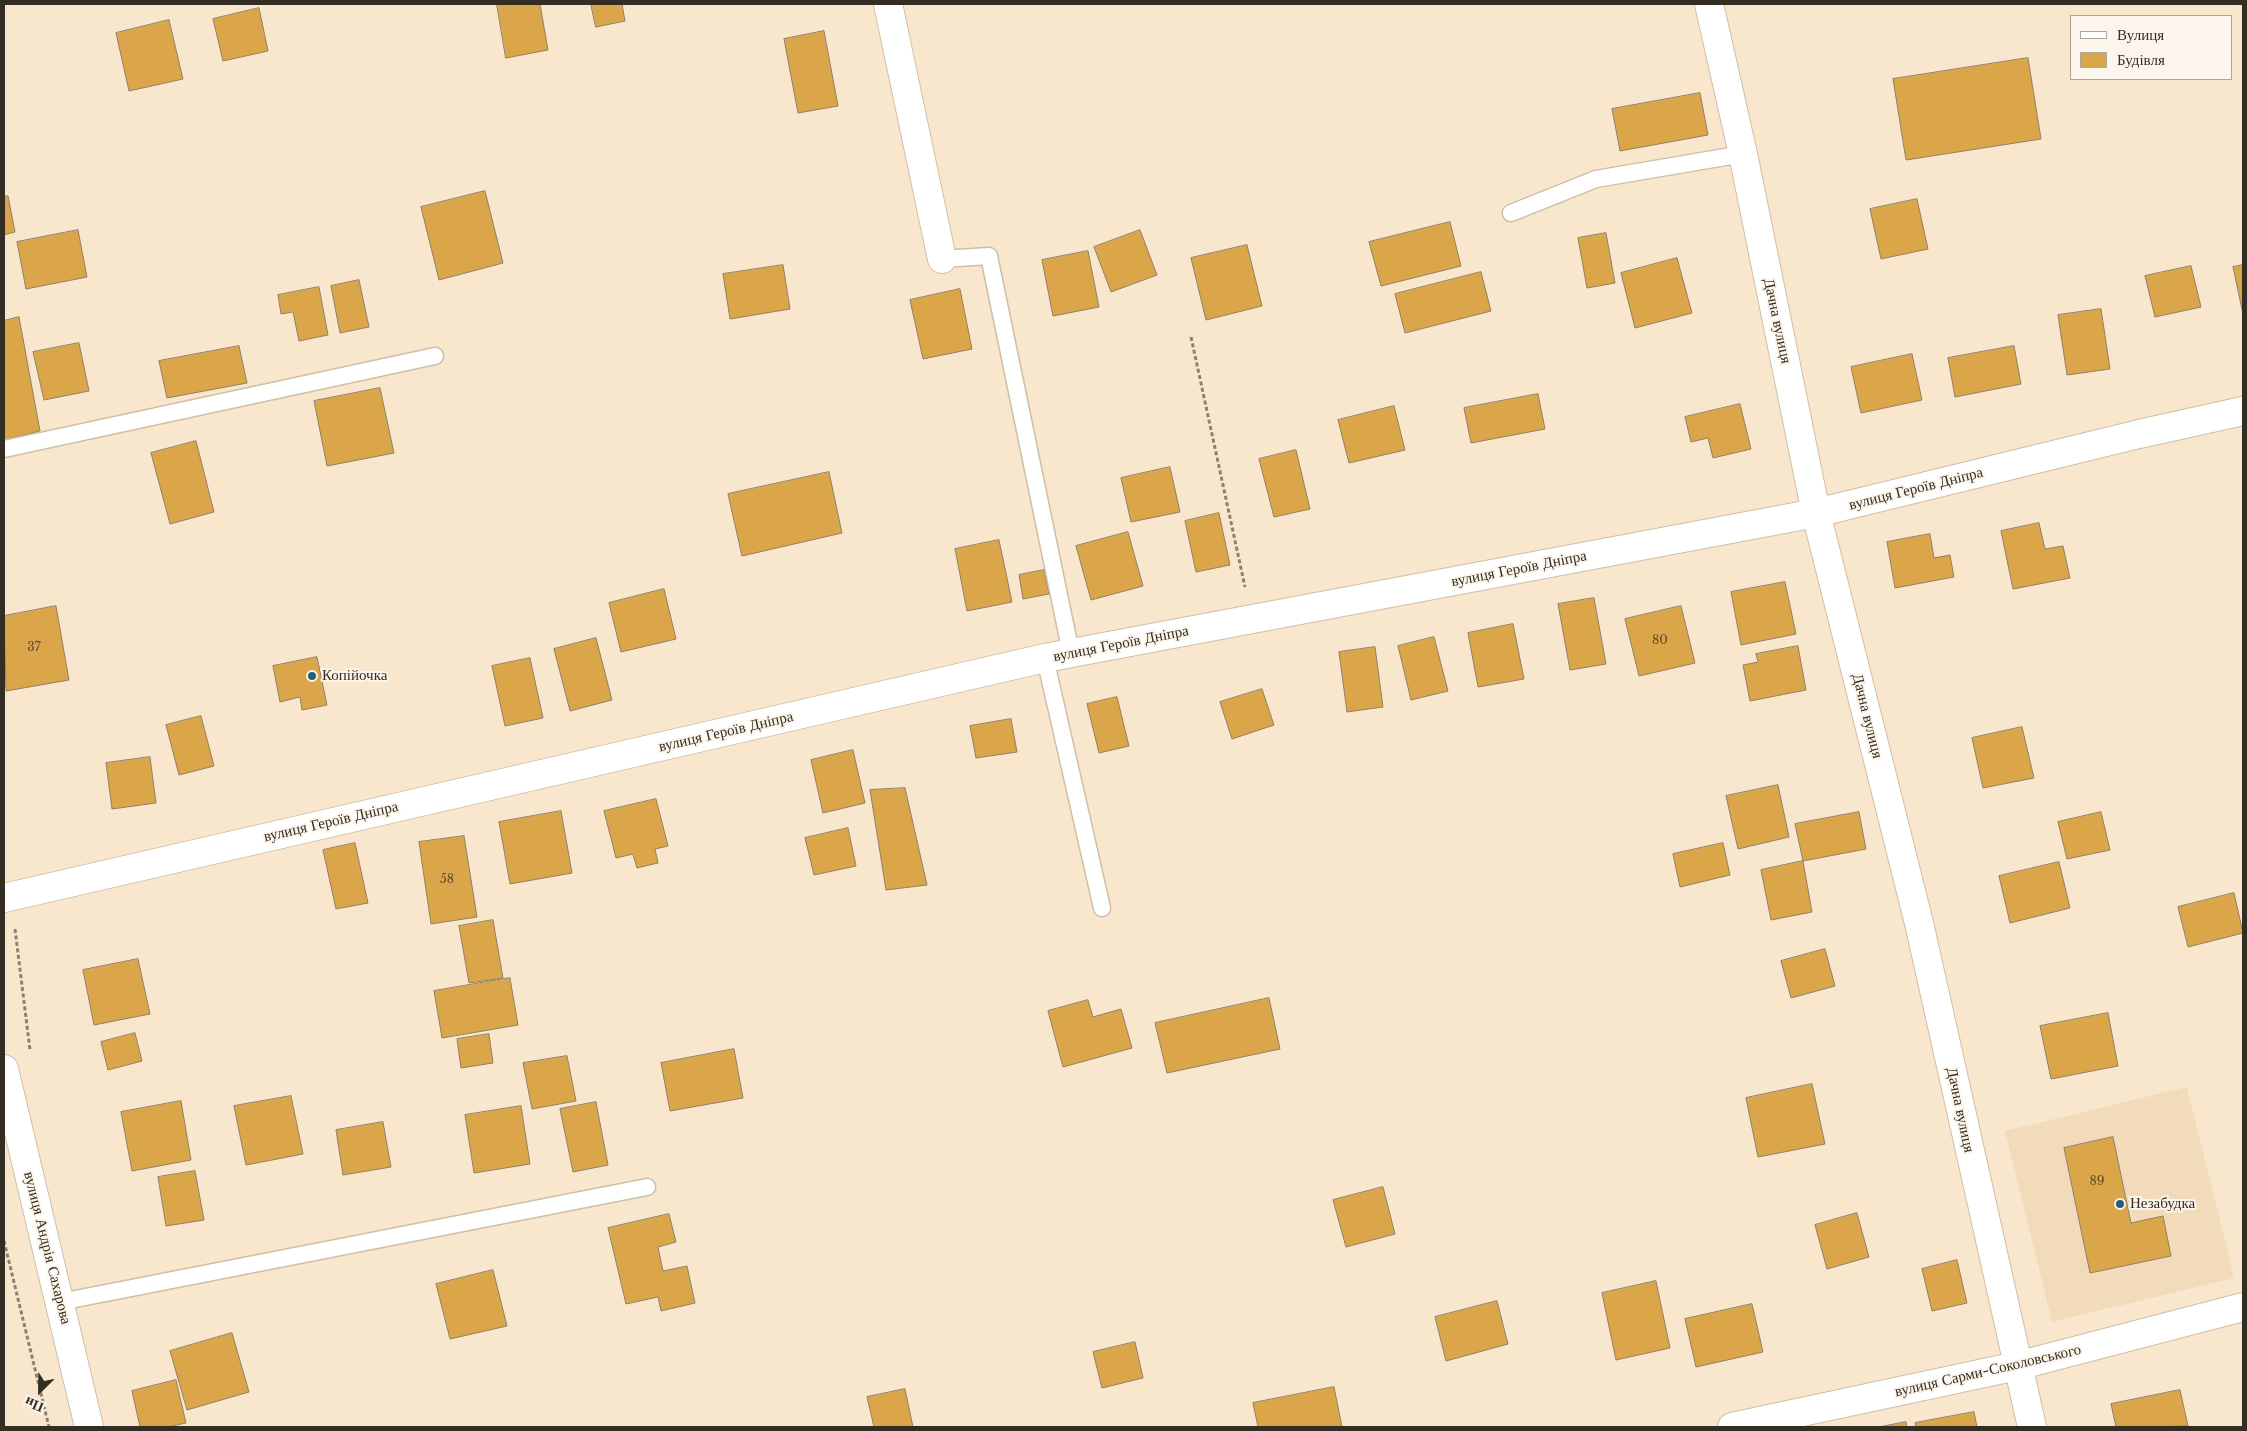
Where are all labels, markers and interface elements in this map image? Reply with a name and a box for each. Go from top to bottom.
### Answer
legend [2070,15,2232,80]
text: Вулиця [2117,25,2164,44]
text: Будівля [2117,50,2165,69]
street label: Дачна вулиця [1759,277,1795,365]
street label: вулиця Героїв Дніпра [1847,464,1985,514]
street label: вулиця Героїв Дніпра [1450,547,1588,591]
street label: вулиця Героїв Дніпра [1052,622,1190,666]
house number: 80 [1652,634,1668,648]
house number: 37 [27,641,41,655]
place label: Копійочка [322,667,387,685]
marker: Копійочка [306,670,318,682]
street label: Дачна вулиця [1848,672,1886,760]
street label: вулиця Героїв Дніпра [657,708,795,756]
street label: вулиця Героїв Дніпра [262,798,400,846]
house number: 58 [440,873,454,887]
street label: Дачна вулиця [1942,1066,1978,1154]
street label: вулиця Андрія Сахарова [19,1170,75,1326]
house number: 89 [2090,1175,2104,1189]
place label: Незабудка [2130,1195,2195,1213]
marker: Незабудка [2114,1198,2126,1210]
street label: вулиця Сарми-Соколовського [1893,1341,2083,1401]
north arrow [15,1366,65,1416]
text: Пн [22,1393,46,1417]

